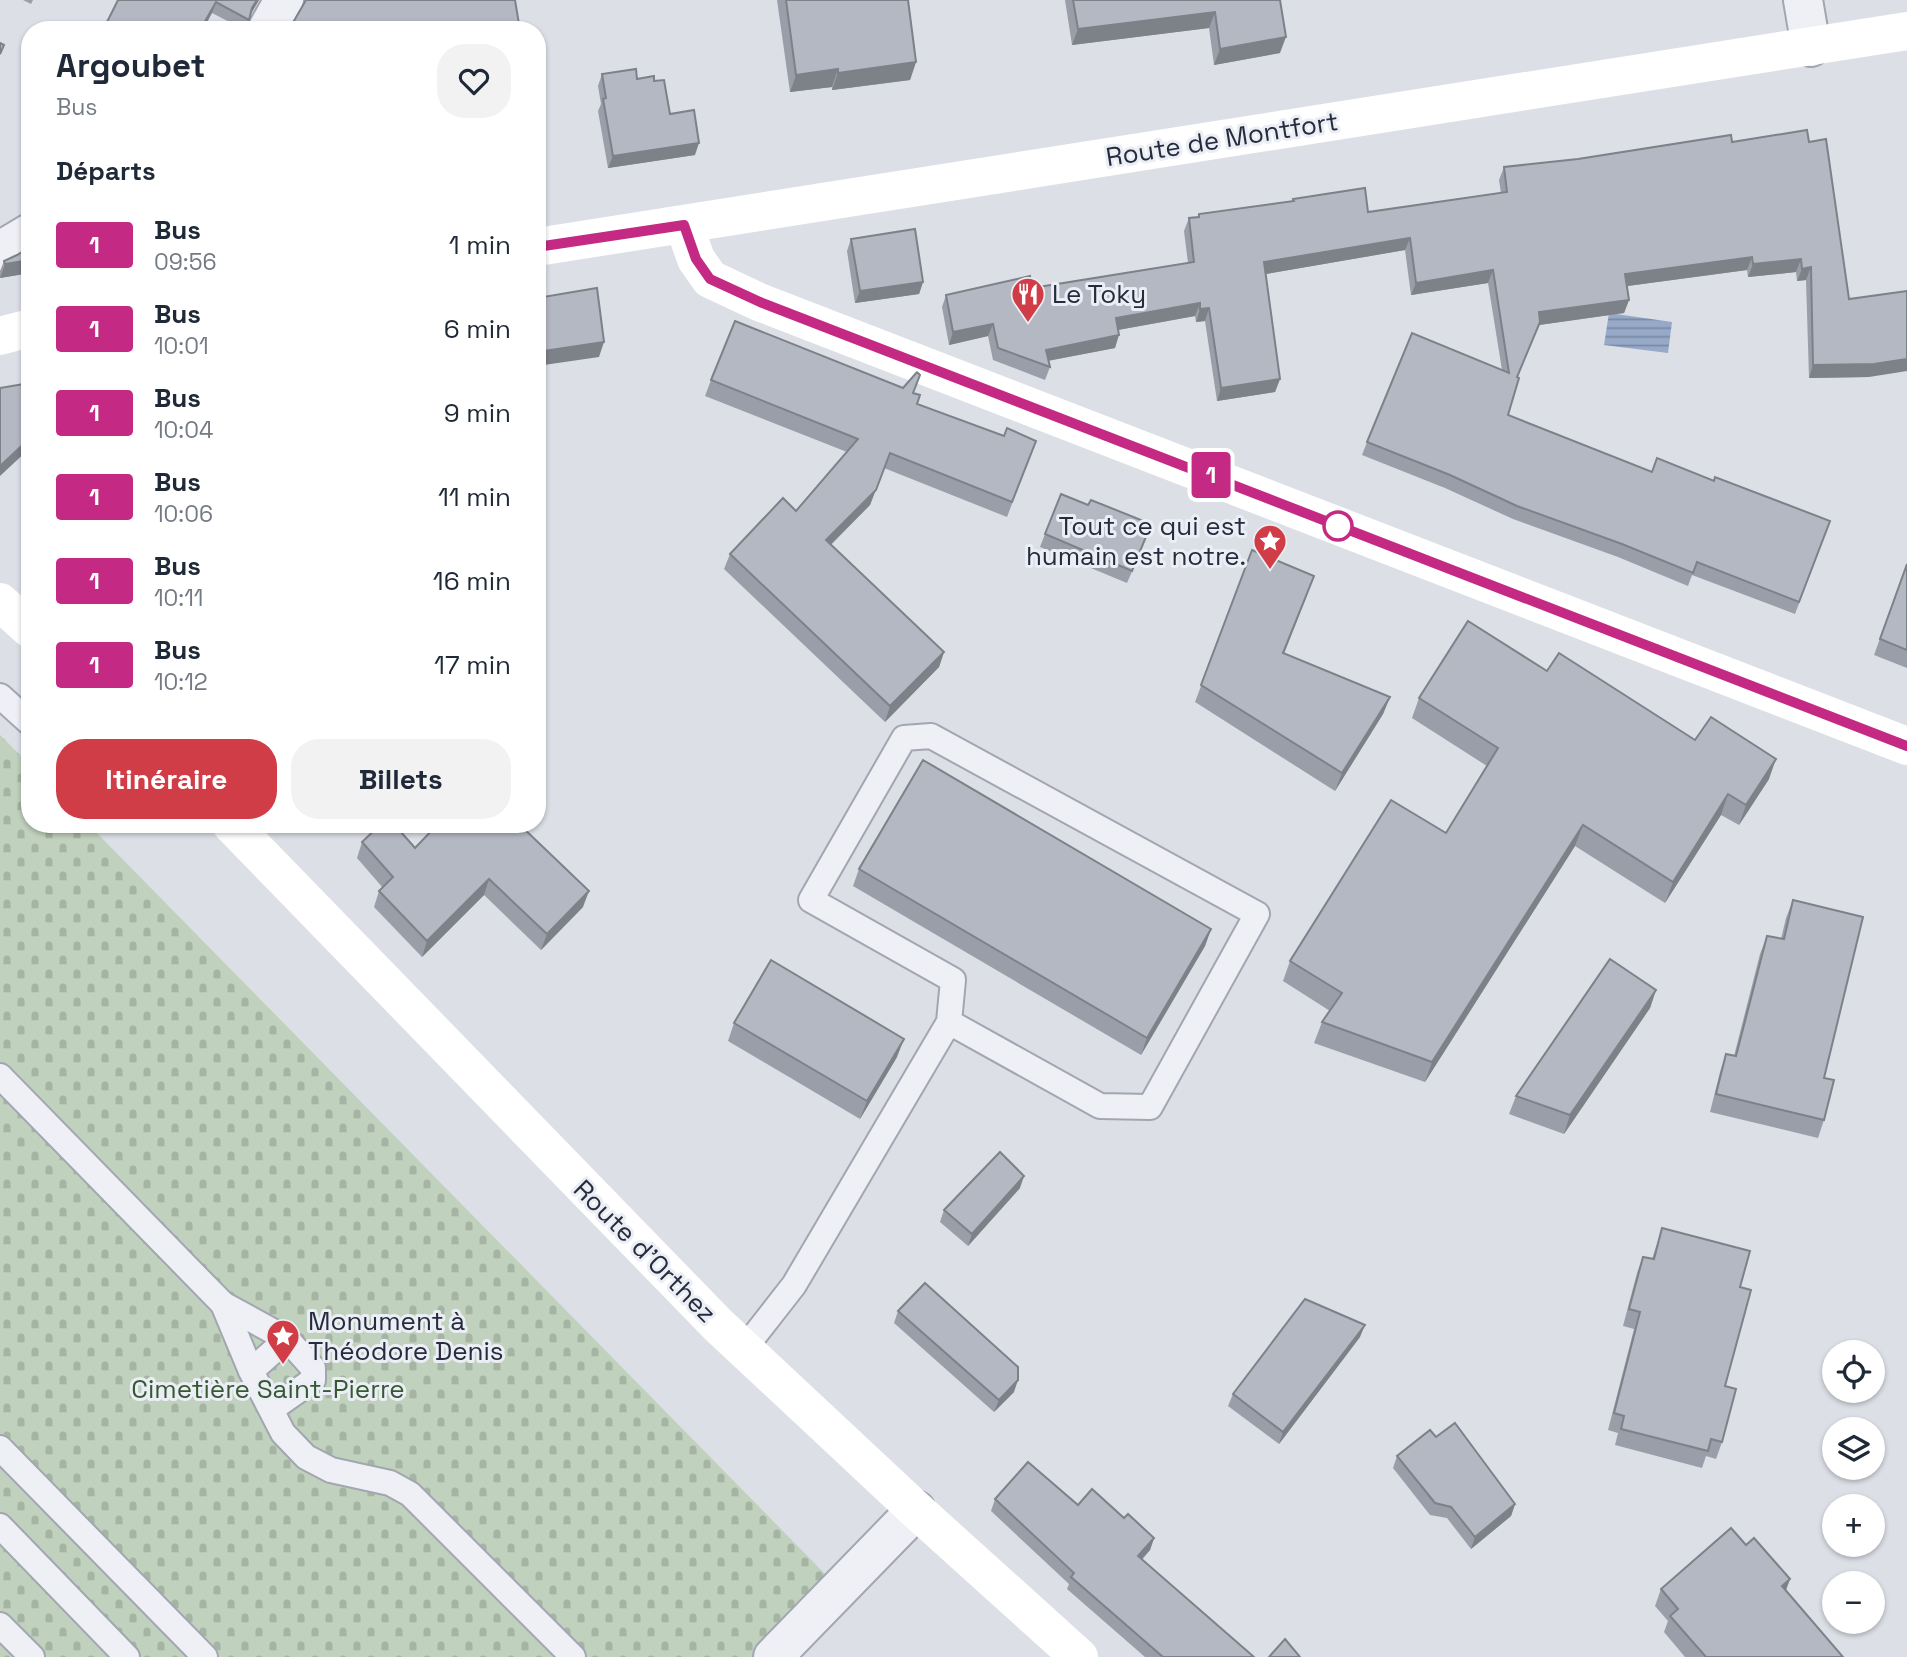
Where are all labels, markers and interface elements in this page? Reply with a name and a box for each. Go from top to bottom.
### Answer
button: heart [437,44,511,118]
text: Argoubet [56,45,206,87]
text: Bus [56,92,97,122]
street label: Route de Montfort [1103,104,1341,174]
text: Départs [56,154,156,188]
text: Bus [154,213,201,247]
text: 1 min [449,228,511,262]
text: 1 [89,229,100,260]
text: 09:56 [154,247,217,277]
restaurant icon: Le Toky [1009,275,1047,324]
place label: Le Toky [1052,277,1146,311]
text: Bus [154,297,201,331]
text: 6 min [444,312,511,346]
text: 1 [89,313,100,344]
text: 10:01 [154,331,209,361]
text: Bus [154,381,201,415]
text: 9 min [444,396,511,430]
text: 1 [89,397,100,428]
text: 10:04 [154,415,213,445]
line badge: 1 [1188,452,1234,498]
text: 1 [1206,459,1216,490]
text: Bus [154,465,201,499]
text: 11 min [438,480,511,514]
text: 1 [89,481,100,512]
text: 10:06 [154,499,213,529]
place label: Tout ce qui est humain est notre. [1026,509,1246,573]
unlabelled marker [1323,511,1353,541]
place icon: Tout ce qui est humain est notre. [1251,522,1289,571]
text: Bus [154,549,201,583]
text: 16 min [433,564,511,598]
text: 1 [89,565,100,596]
text: 10:11 [154,583,203,613]
text: Bus [154,633,201,667]
text: 17 min [434,648,511,682]
text: 1 [89,649,100,680]
text: 10:12 [154,667,208,697]
button: Itinéraire [56,739,277,819]
button: Billets [291,739,511,819]
street label: Route d'Orthez [566,1172,724,1330]
place label: Monument à Théodore Denis [308,1304,504,1368]
place icon: Monument à Théodore Denis [264,1317,302,1366]
map controls [1822,1340,1885,1634]
button: locate [1822,1340,1885,1403]
park label: Cimetière Saint-Pierre [131,1372,405,1406]
button: layers [1822,1417,1885,1480]
button: + [1822,1494,1885,1557]
button: − [1822,1571,1885,1634]

